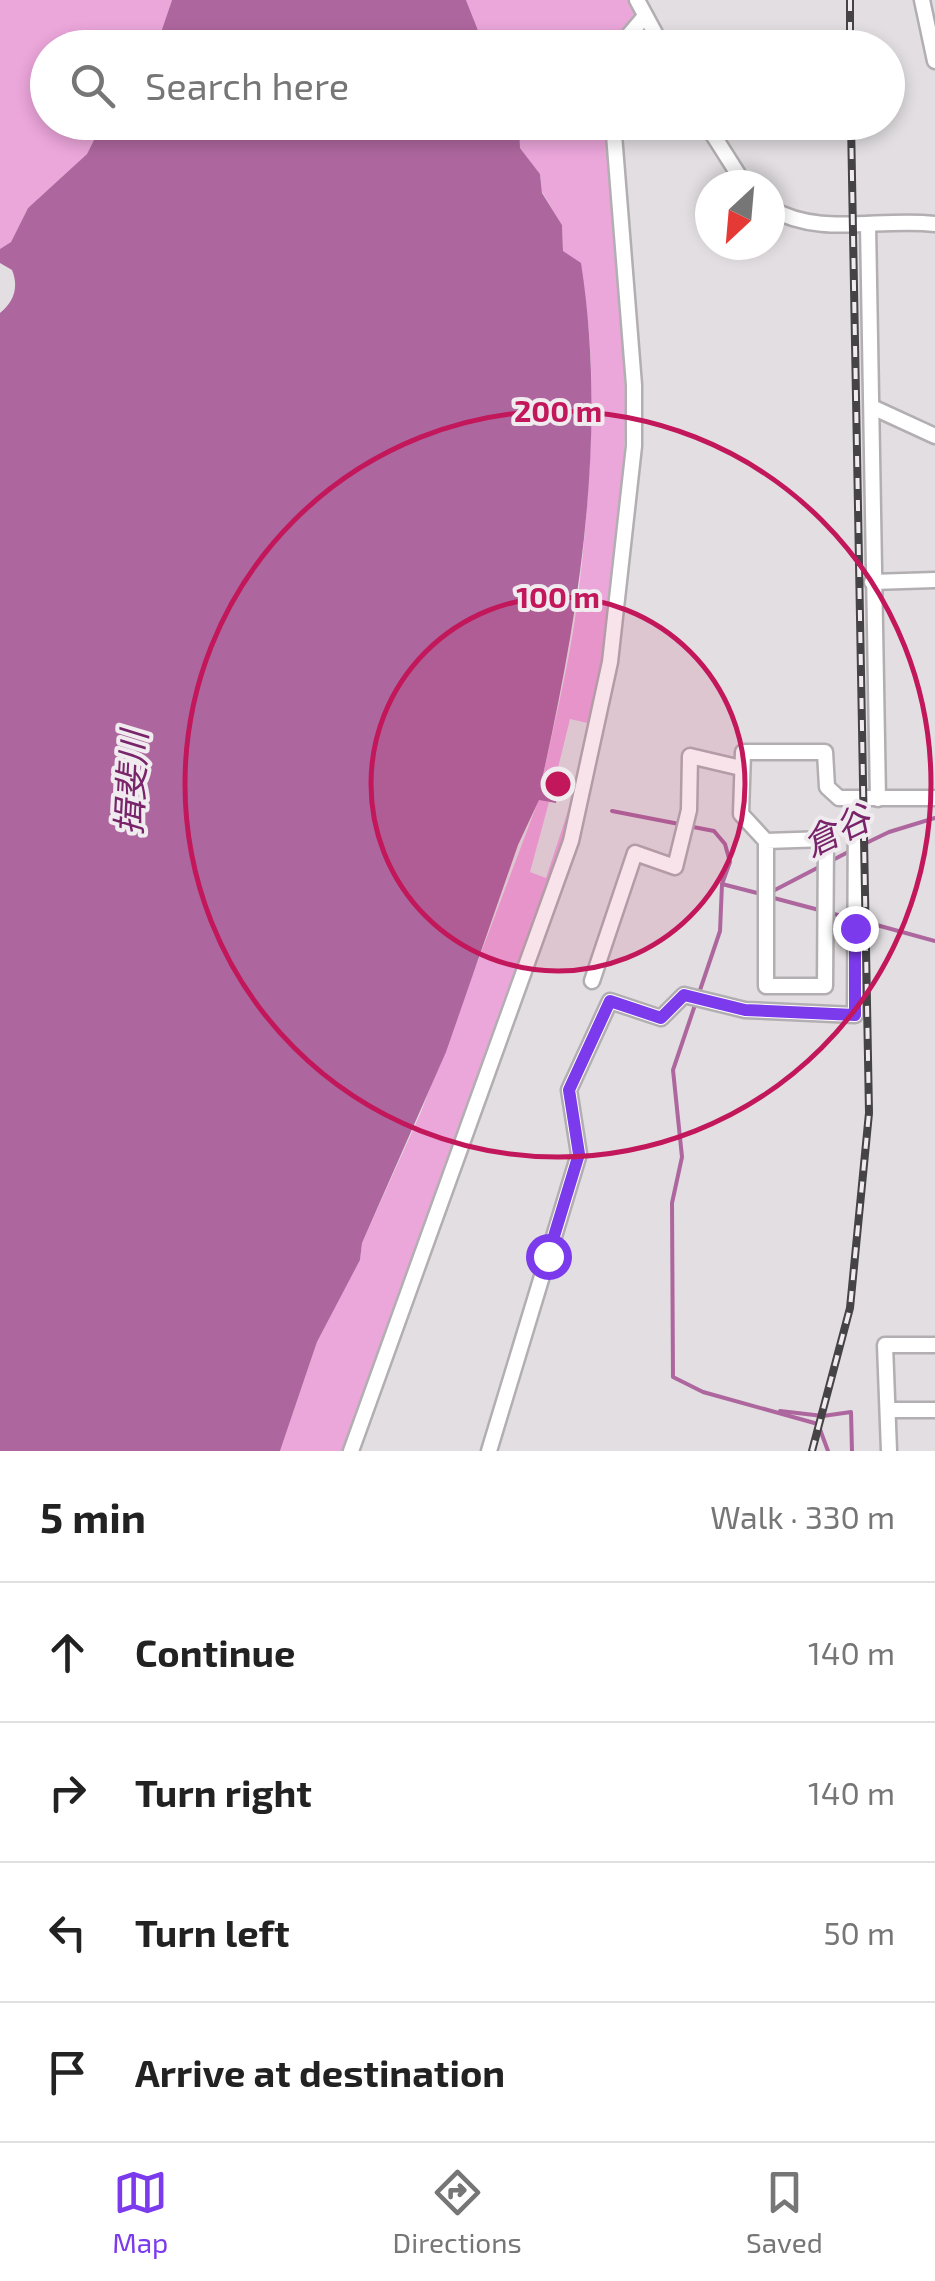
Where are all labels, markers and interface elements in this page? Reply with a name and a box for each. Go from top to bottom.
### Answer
search box [30,30,905,140]
icon: search [65,58,120,113]
text: Search here [145,62,349,108]
north arrow [695,170,785,260]
text: 200 m [514,392,602,428]
text: 100 m [516,578,600,614]
water label: 揖斐川 [106,725,154,836]
centre of rings [540,766,576,802]
water label: 倉谷 [795,794,879,863]
route end [833,906,879,952]
route start [526,1234,572,1280]
text: 5 min [40,1491,146,1541]
text: Walk · 330 m [710,1497,895,1535]
icon: ahead [40,1625,95,1680]
text: Continue [135,1629,295,1675]
text: 140 m [808,1633,895,1671]
icon: right [40,1765,95,1820]
text: Turn right [135,1769,312,1815]
text: 140 m [808,1773,895,1811]
icon: left [40,1905,95,1960]
text: Turn left [135,1909,290,1955]
text: 50 m [823,1913,895,1951]
icon: arrive [40,2045,95,2100]
text: Arrive at destination [135,2049,505,2095]
tab: Map [112,2165,168,2259]
tab: Directions [393,2165,522,2259]
tab: Saved [746,2165,823,2259]

